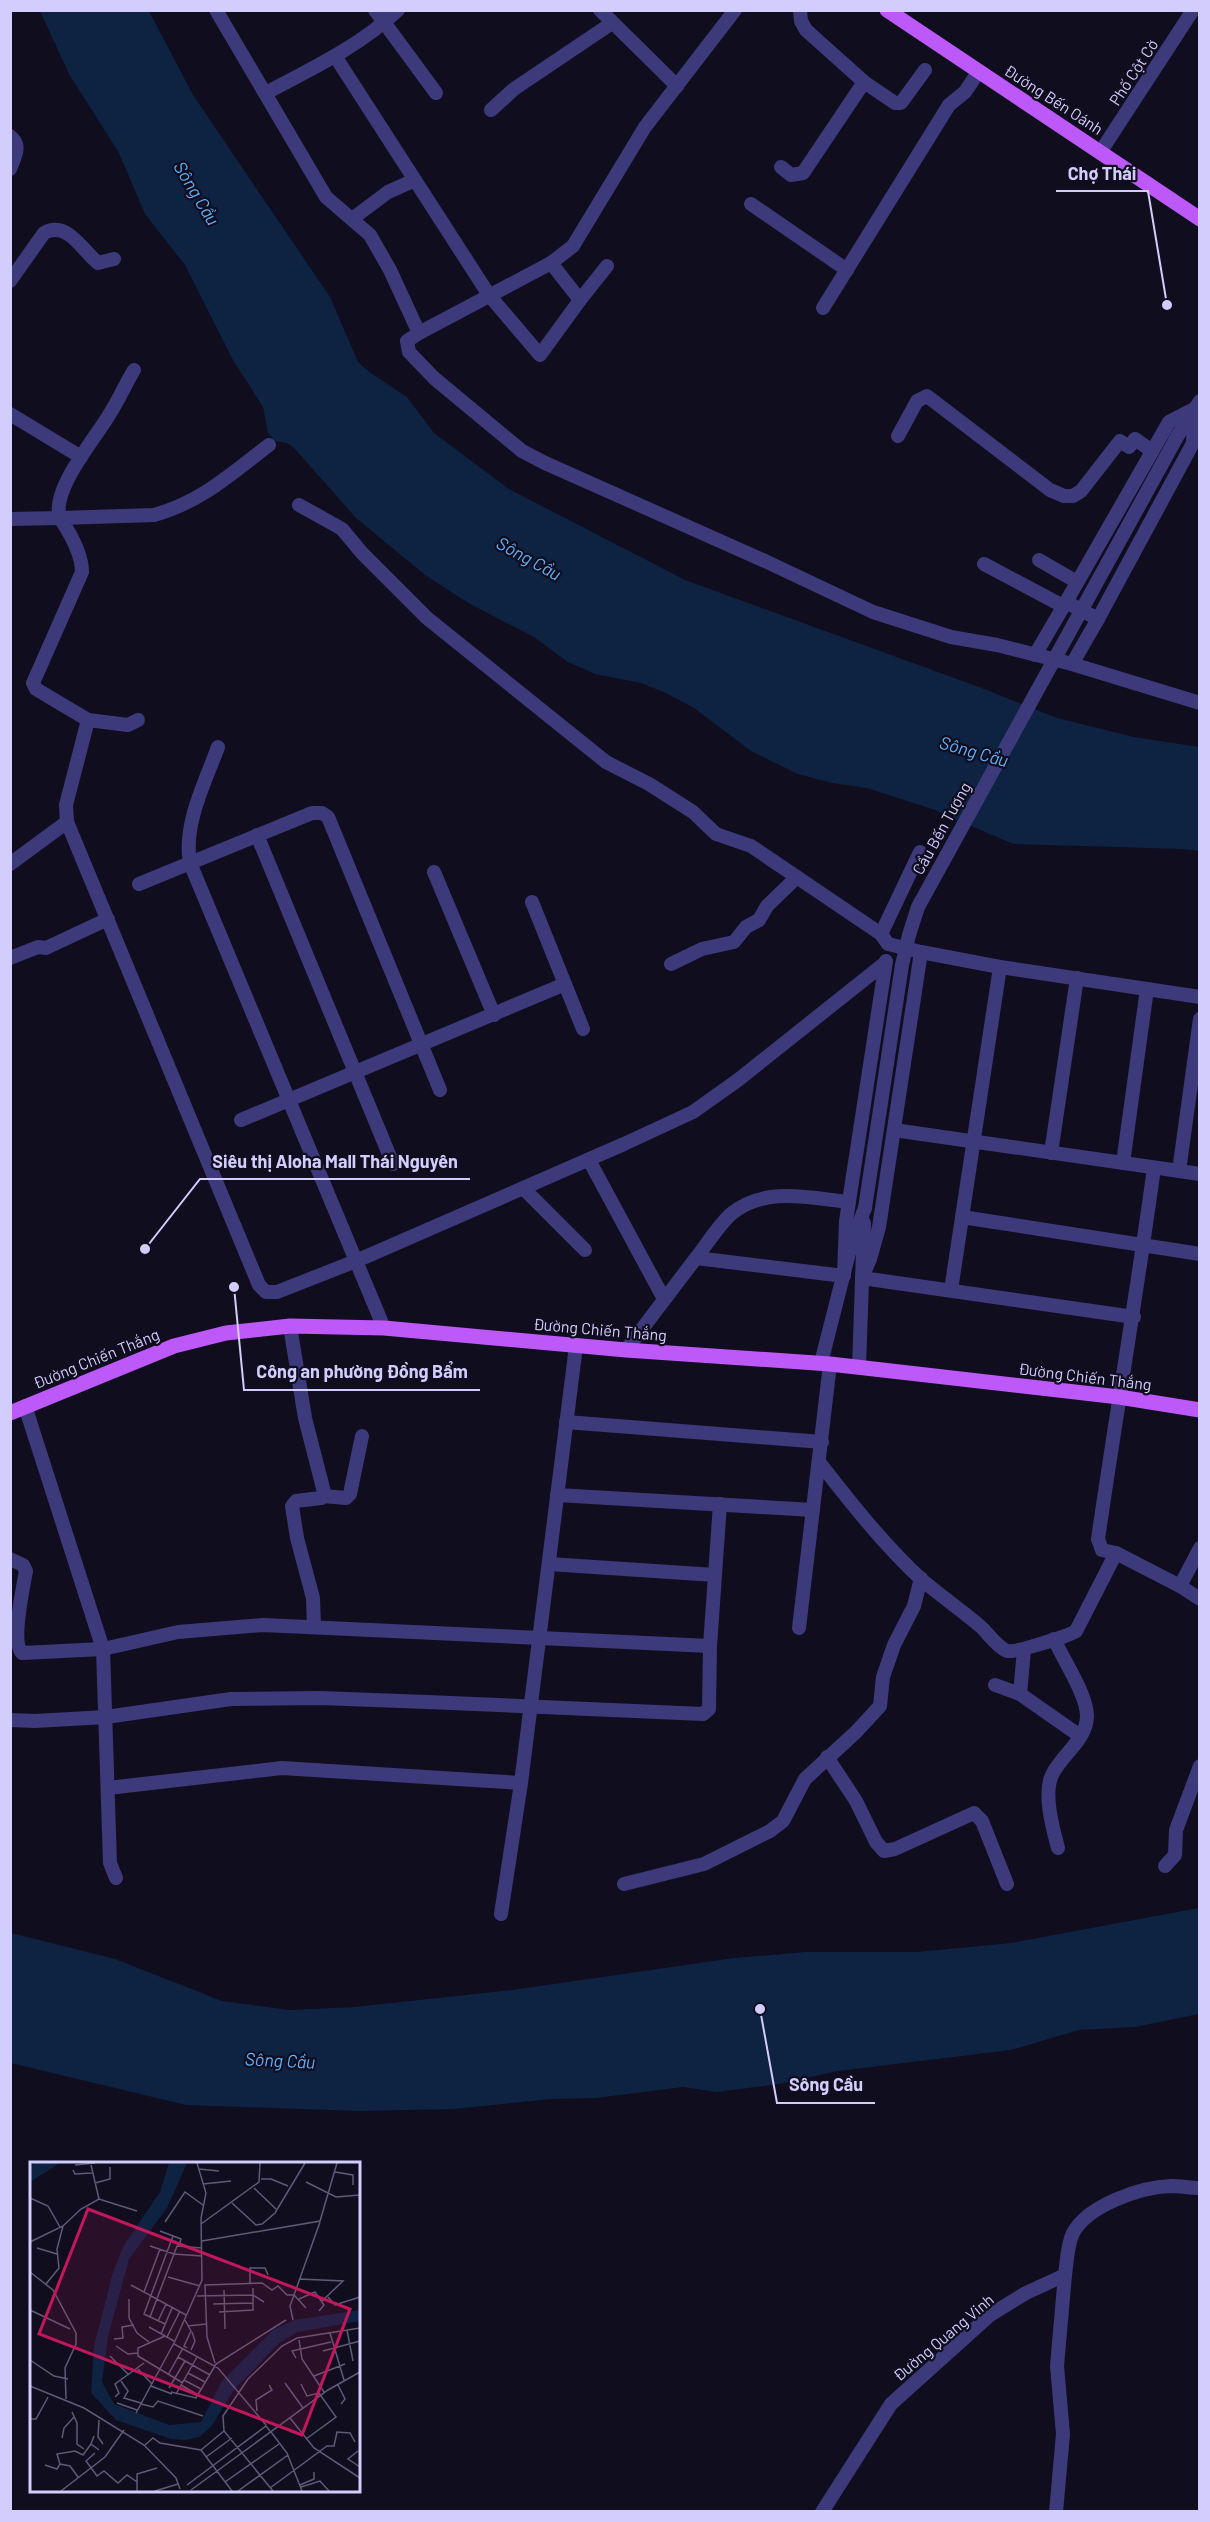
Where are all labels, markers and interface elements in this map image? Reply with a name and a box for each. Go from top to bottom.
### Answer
street label: Phố Cột Cờ [1105,35,1161,109]
street label: Đường Bến Oánh [1001,60,1107,138]
callout: Chợ Thái [1056,155,1148,191]
water label: Sông Cầu [169,157,225,229]
text: Chợ Thái [1068,162,1136,184]
water label: Sông Cầu [493,531,565,585]
water label: Sông Cầu [937,731,1011,771]
street label: Cầu Bến Tượng [908,778,974,878]
callout: Siêu thị Aloha Mall Thái Nguyên [200,1143,470,1179]
text: Siêu thị Aloha Mall Thái Nguyên [212,1150,458,1172]
street label: Đường Chiến Thắng [532,1314,668,1344]
street label: Đường Chiến Thắng [30,1324,162,1392]
callout: Công an phường Đồng Bẩm [244,1354,480,1390]
street label: Đường Chiến Thắng [1017,1358,1153,1394]
text: Công an phường Đồng Bẩm [256,1360,468,1382]
water label: Sông Cầu [244,2047,316,2073]
callout: Sông Cầu [777,2067,875,2103]
text: Sông Cầu [789,2073,863,2095]
inset map [30,2162,360,2492]
street label: Đường Quang Vinh [889,2289,997,2385]

